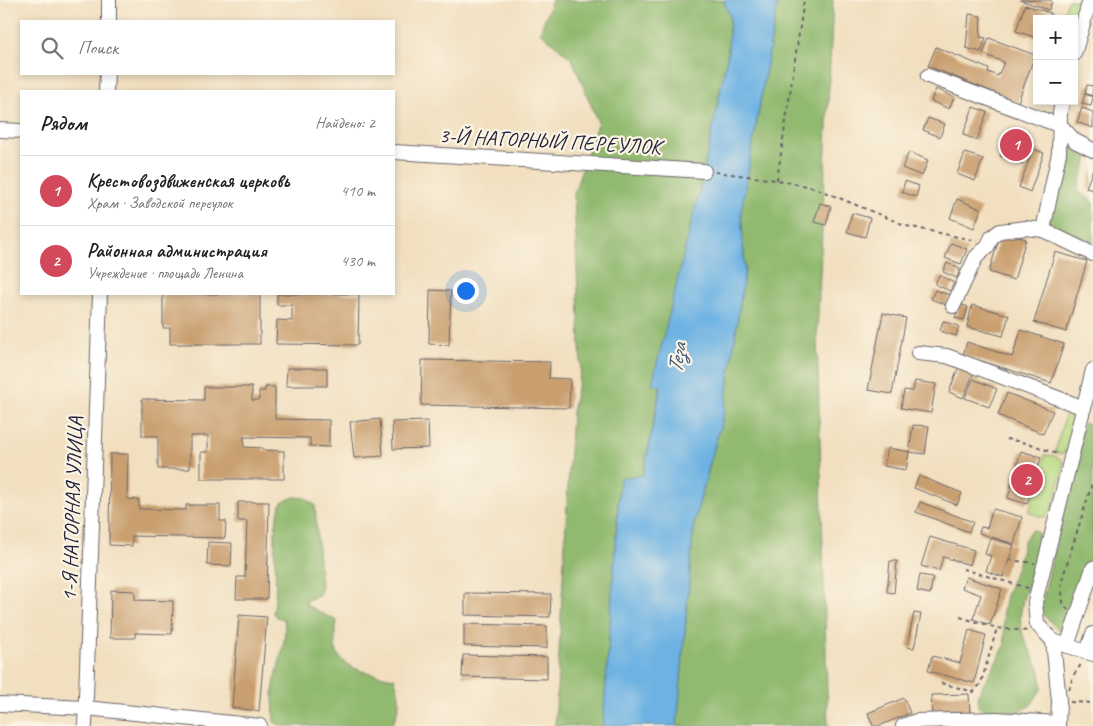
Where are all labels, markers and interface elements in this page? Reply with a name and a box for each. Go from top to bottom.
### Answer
map controls [1033,15,1078,105]
button: + [1033,15,1078,60]
search box [20,20,395,75]
icon: search [38,34,66,62]
text: Поиск [78,36,118,60]
button: − [1033,60,1078,105]
text: Рядом [40,110,87,136]
text: Найдено: 2 [315,113,375,133]
street label: 3-Й НАГОРНЫЙ ПЕРЕУЛОК [438,122,666,160]
pin: 1 [1000,126,1032,164]
text: Крестовоздвиженская церковь [87,169,289,193]
text: 1 [52,181,60,201]
text: 410 m [341,181,375,201]
text: Храм · Заводской переулок [87,193,232,213]
text: Районная администрация [87,239,267,263]
text: 2 [52,251,60,271]
text: 430 m [341,251,375,271]
text: Учреждение · площадь Ленина [87,263,243,283]
your location [453,278,479,304]
water label: Теза [661,339,693,375]
street label: 1-Я НАГОРНАЯ УЛИЦА [56,416,88,602]
pin: 2 [1011,461,1043,499]

